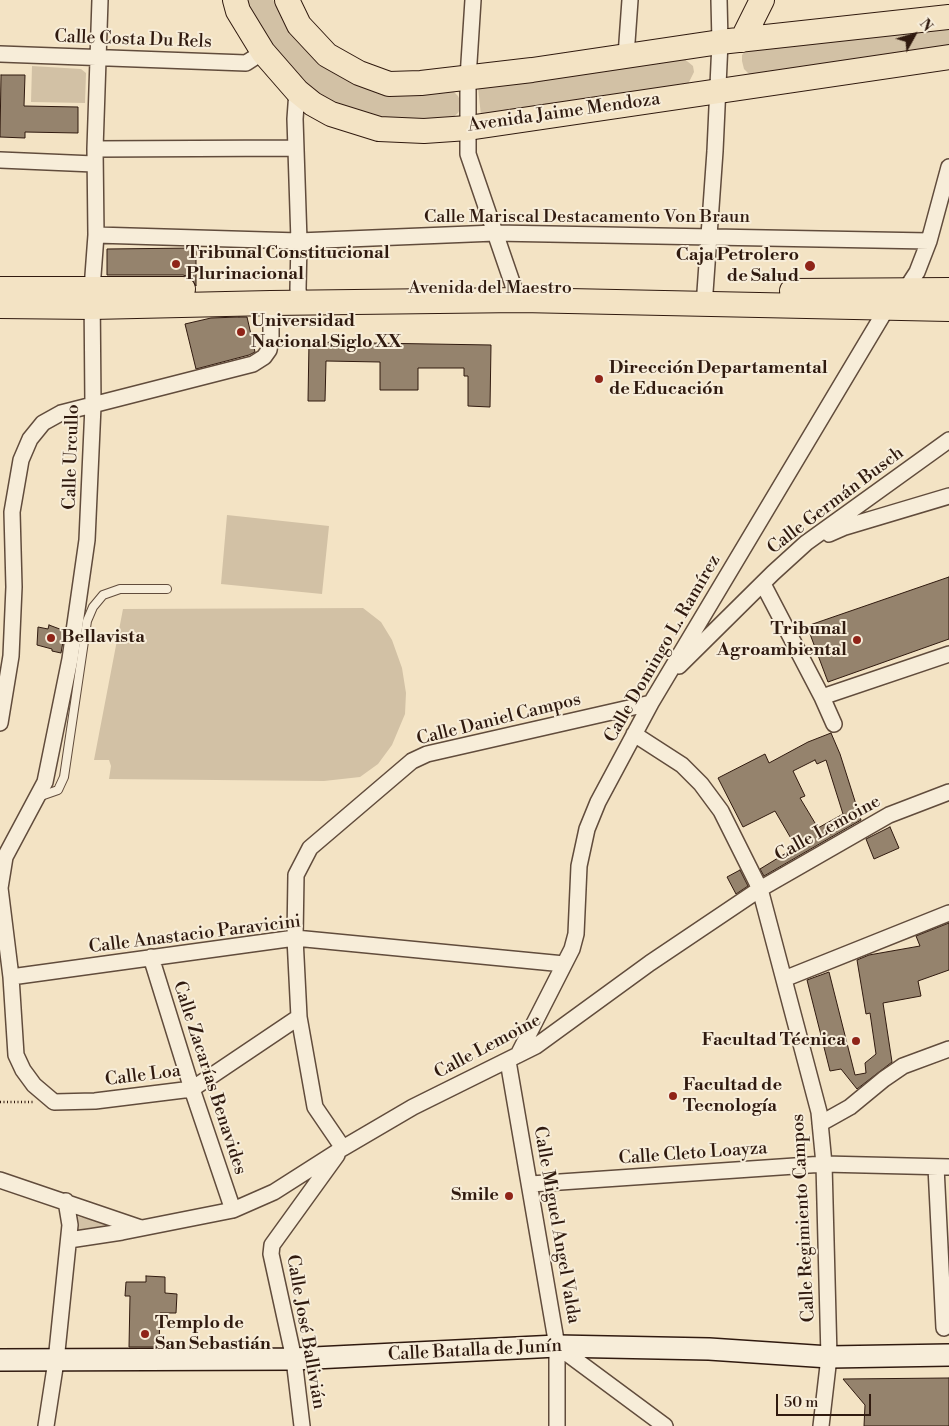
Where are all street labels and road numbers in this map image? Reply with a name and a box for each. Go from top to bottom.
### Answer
street label: Calle Costa Du Rels [54,26,212,54]
street label: Avenida Jaime Mendoza [466,89,662,137]
street label: Calle Mariscal Destacamento Von Braun [424,207,750,229]
street label: Avenida del Maestro [408,278,572,300]
street label: Calle Urcullo [59,404,85,510]
street label: Calle Germán Busch [764,443,908,559]
street label: Calle Domingo L. Ramírez [600,551,726,747]
street label: Calle Daniel Campos [415,689,583,751]
street label: Calle Lemoine [771,791,885,867]
street label: Calle Anastacio Paravicini [88,911,302,959]
street label: Calle Zacarías Benavides [167,978,251,1178]
street label: Calle Lemoine [431,1010,545,1084]
street label: Calle Loa [104,1061,182,1091]
street label: Calle Regimiento Campos [788,1113,820,1323]
street label: Calle Miguel Angel Valda [528,1125,584,1325]
street label: Calle Cleto Loayza [618,1138,768,1170]
street label: Calle José Ballivián [281,1253,329,1411]
street label: Calle Batalla de Junín [387,1336,563,1366]

